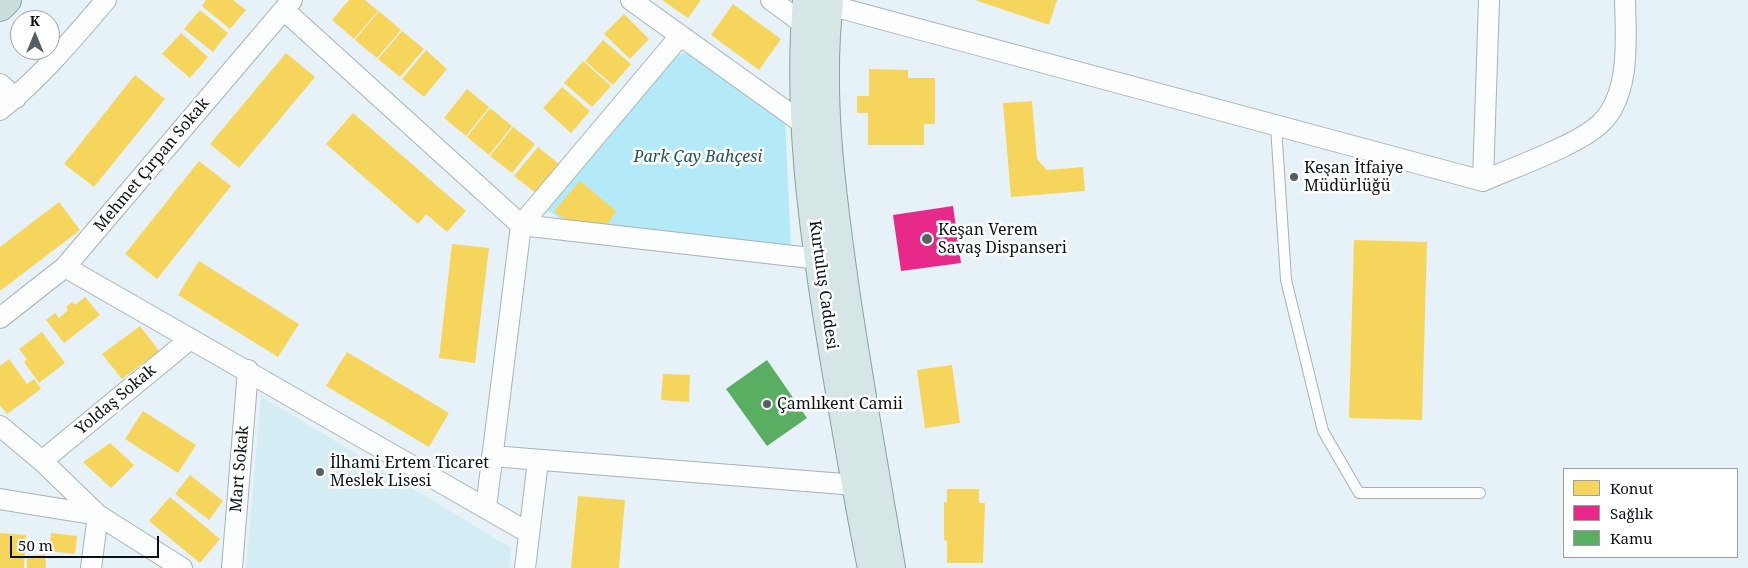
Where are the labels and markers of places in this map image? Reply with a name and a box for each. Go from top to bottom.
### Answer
place label: Keşan İtfaiye Müdürlüğü [1304,158,1403,196]
marker: Keşan İtfaiye Müdürlüğü [1288,171,1300,183]
place label: Keşan Verem Savaş Dispanseri [938,220,1067,258]
marker: Keşan Verem Savaş Dispanseri [920,232,934,246]
place label: Çamlıkent Camii [777,394,903,414]
marker: Çamlıkent Camii [761,398,773,410]
place label: İlhami Ertem Ticaret Meslek Lisesi [330,453,489,491]
marker: İlhami Ertem Ticaret Meslek Lisesi [314,466,326,478]

